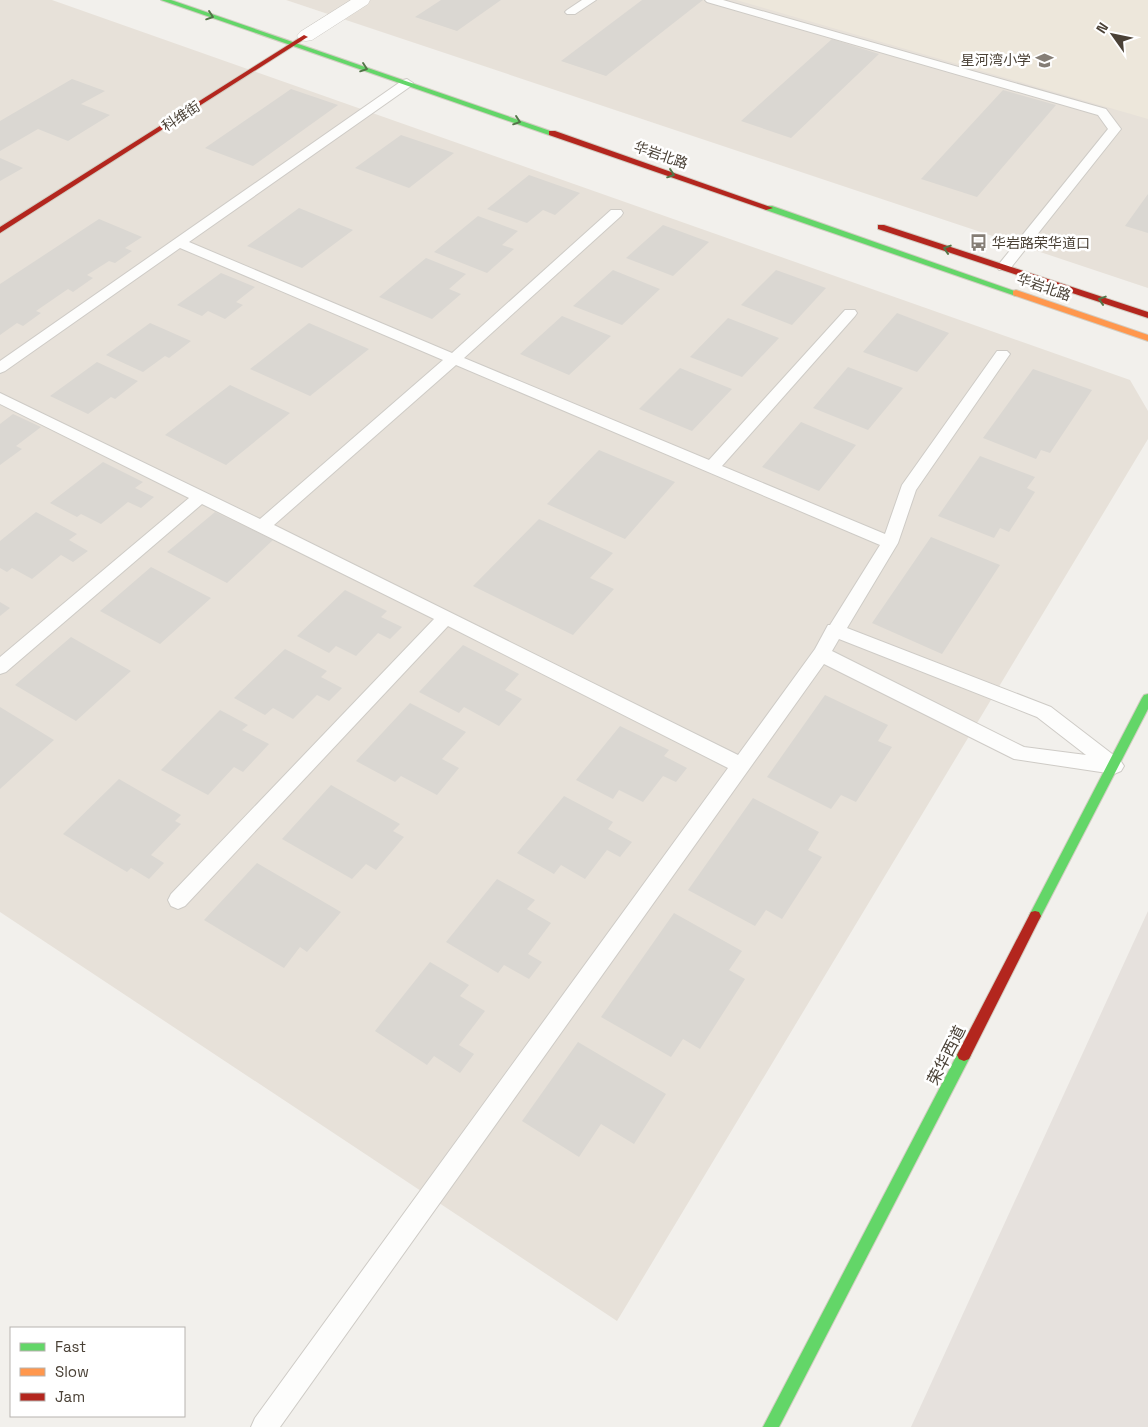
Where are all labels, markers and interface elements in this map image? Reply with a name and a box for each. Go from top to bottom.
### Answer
one-way arrow [205,10,213,20]
north arrow [1088,10,1138,60]
text: N [1092,19,1112,37]
school or university icon: 星河湾小学 [1035,50,1055,70]
place label: 星河湾小学 [961,51,1031,69]
one-way arrow [359,63,367,73]
street label: 科维街 [158,97,204,135]
one-way arrow [512,115,521,125]
street label: 华岩北路 [632,137,690,173]
one-way arrow [666,168,675,178]
bus stop icon: 华岩路荣华道口 [968,233,988,253]
place label: 华岩路荣华道口 [992,234,1090,252]
one-way arrow [944,244,952,254]
street label: 华岩北路 [1015,269,1073,305]
one-way arrow [1098,295,1106,305]
street label: 荣华西道 [923,1022,970,1089]
legend [10,1327,185,1417]
text: Fast [55,1337,86,1356]
text: Slow [55,1362,89,1381]
text: Jam [55,1387,85,1406]

